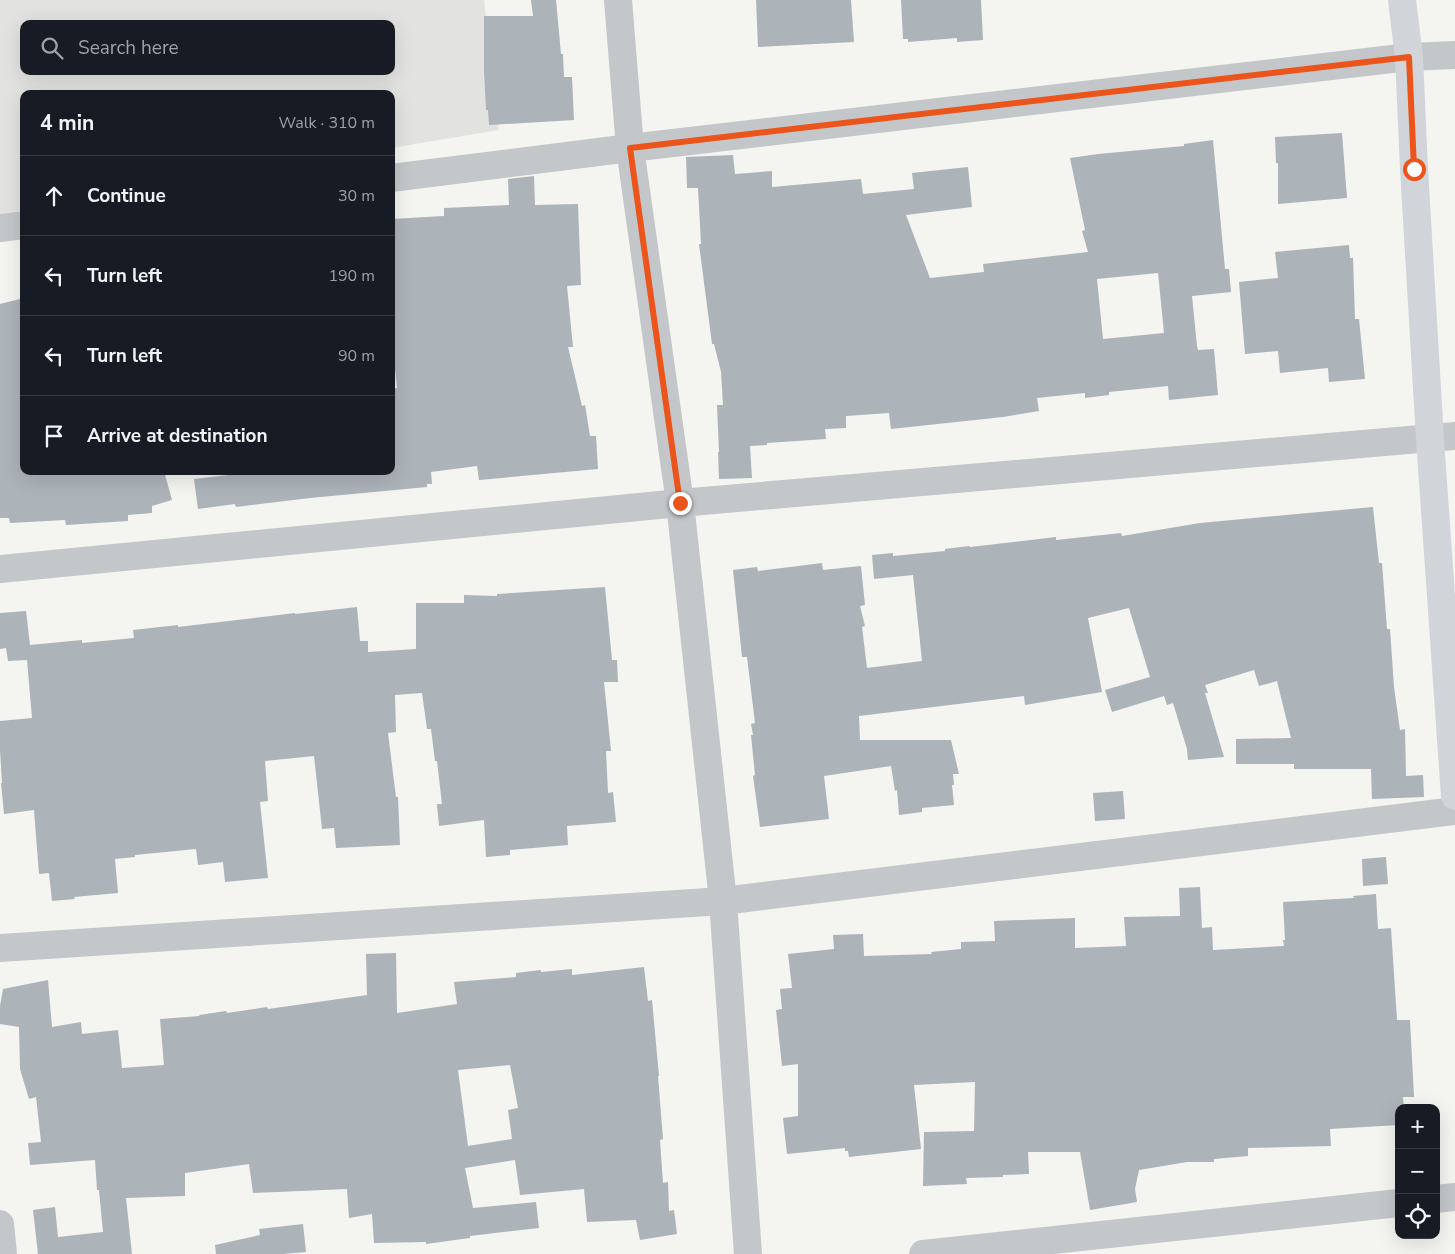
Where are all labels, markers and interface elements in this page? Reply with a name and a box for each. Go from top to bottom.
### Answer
search box [20,20,395,75]
icon: search [38,34,66,62]
text: Search here [78,35,179,61]
text: 4 min [40,109,94,137]
text: Walk · 310 m [279,112,375,134]
route start [1403,158,1426,181]
icon: ahead [40,182,68,210]
text: Continue [87,183,166,209]
text: 30 m [338,185,375,207]
icon: left [40,262,68,290]
text: Turn left [87,263,162,289]
text: 190 m [328,265,375,287]
icon: left [40,342,68,370]
text: Turn left [87,343,162,369]
text: 90 m [338,345,375,367]
icon: arrive [40,422,68,450]
text: Arrive at destination [87,423,268,449]
route end [669,492,692,515]
map controls [1395,1104,1440,1239]
button: + [1395,1104,1440,1149]
button: − [1395,1149,1440,1194]
button: locate [1395,1194,1440,1239]

